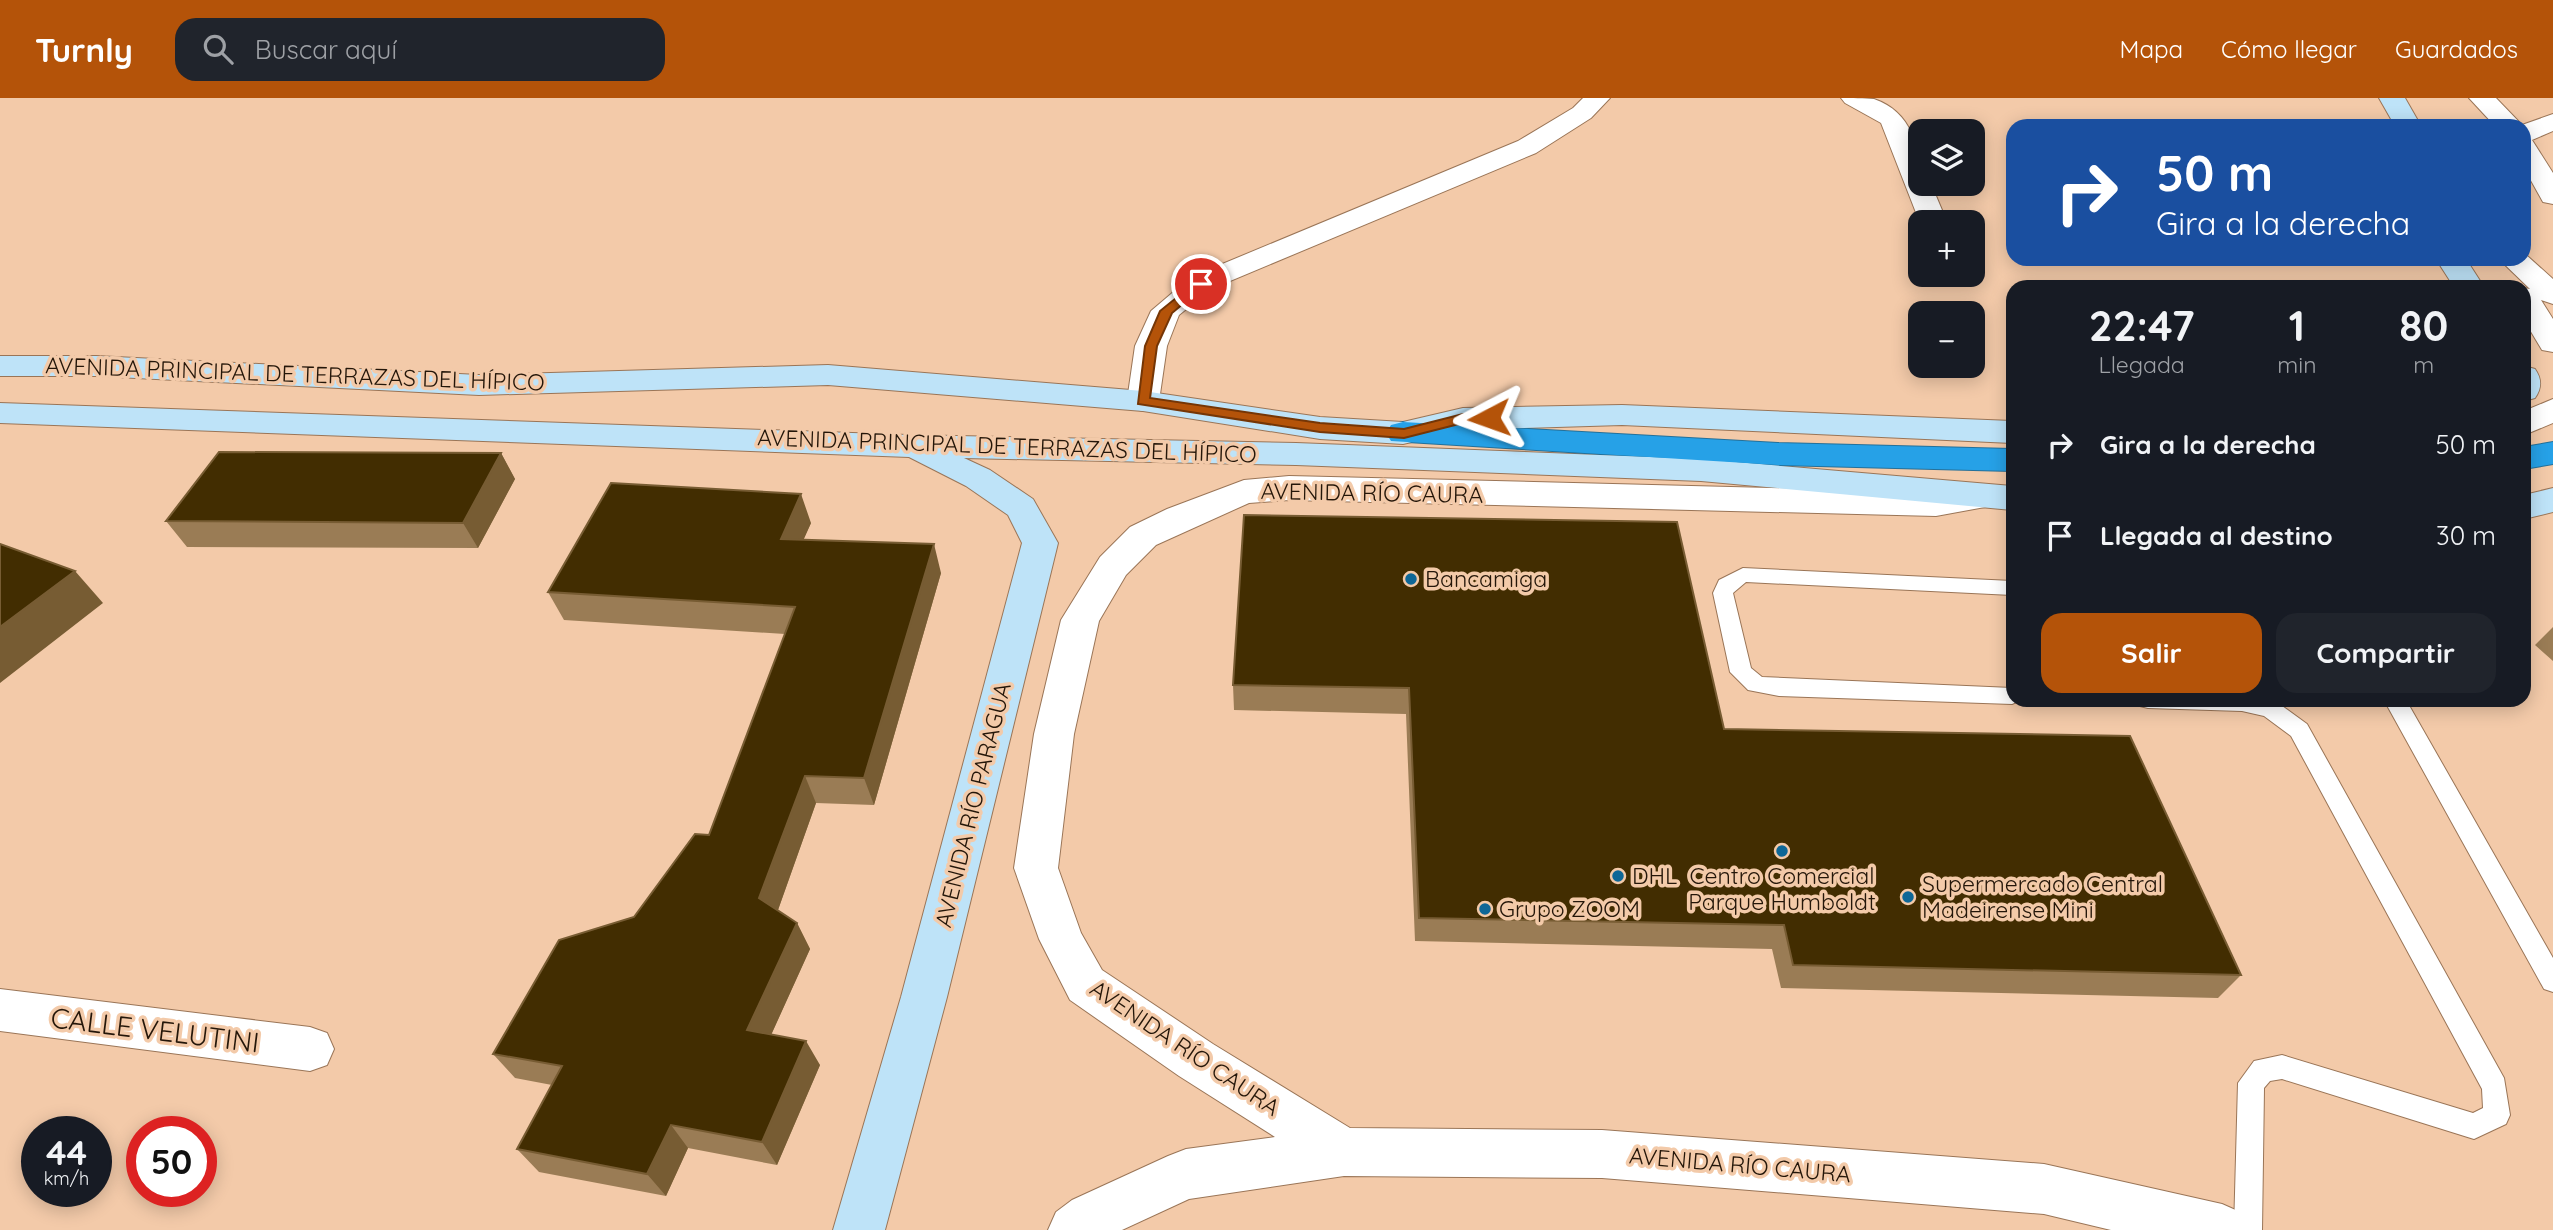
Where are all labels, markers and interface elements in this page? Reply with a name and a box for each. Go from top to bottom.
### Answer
search box [175,18,665,81]
text: Turnly [35,29,133,70]
icon: search [199,30,237,68]
text: Buscar aquí [255,33,397,66]
text: Mapa [2120,34,2183,64]
text: Cómo llegar [2221,34,2357,64]
text: Guardados [2395,34,2518,64]
map controls [1908,119,1985,378]
button: layers [1908,119,1985,196]
text: 50 m [2156,142,2273,203]
icon: right [2041,147,2132,238]
text: Gira a la derecha [2156,203,2410,243]
button: + [1908,210,1985,287]
pin [1171,254,1231,314]
icon: arrive [1182,265,1220,303]
text: 22:47 [2089,299,2195,352]
text: 1 [2289,299,2305,352]
text: 80 [2399,299,2448,352]
button: − [1908,301,1985,378]
street label: AVENIDA PRINCIPAL DE TERRAZAS DEL HÍPICO [45,350,545,397]
text: Llegada [2099,350,2185,379]
text: min [2277,350,2317,379]
text: m [2413,350,2434,379]
position arrow [1452,381,1526,455]
street label: AVENIDA PRINCIPAL DE TERRAZAS DEL HÍPICO [757,422,1257,469]
icon: right [2041,426,2079,464]
text: Gira a la derecha [2100,428,2316,461]
text: 50 m [2436,428,2496,461]
street label: AVENIDA RÍO CAURA [1260,476,1484,509]
icon: arrive [2041,517,2079,555]
text: Llegada al destino [2100,519,2333,552]
text: 30 m [2436,519,2496,552]
place label: Bancamiga [1425,564,1547,593]
marker: Bancamiga [1403,571,1419,587]
button: Salir [2041,613,2262,693]
button: Compartir [2276,613,2496,693]
street label: AVENIDA RÍO PARAGUA [928,679,1017,930]
marker: Centro Comercial Parque Humboldt [1774,843,1790,859]
place label: DHL [1632,861,1677,890]
place label: Centro Comercial Parque Humboldt [1688,861,1876,916]
marker: DHL [1610,868,1626,884]
place label: Supermercado Central Madeirense Mini [1922,869,2163,924]
marker: Supermercado Central Madeirense Mini [1900,889,1916,905]
place label: Grupo ZOOM [1499,894,1640,923]
marker: Grupo ZOOM [1477,901,1493,917]
street label: AVENIDA RÍO CAURA [1085,973,1286,1122]
street label: CALLE VELUTINI [49,999,261,1060]
speed limit sign: 50 [126,1116,217,1207]
text: 44 [46,1130,87,1174]
street label: AVENIDA RÍO CAURA [1628,1140,1852,1189]
text: km/h [44,1167,89,1190]

